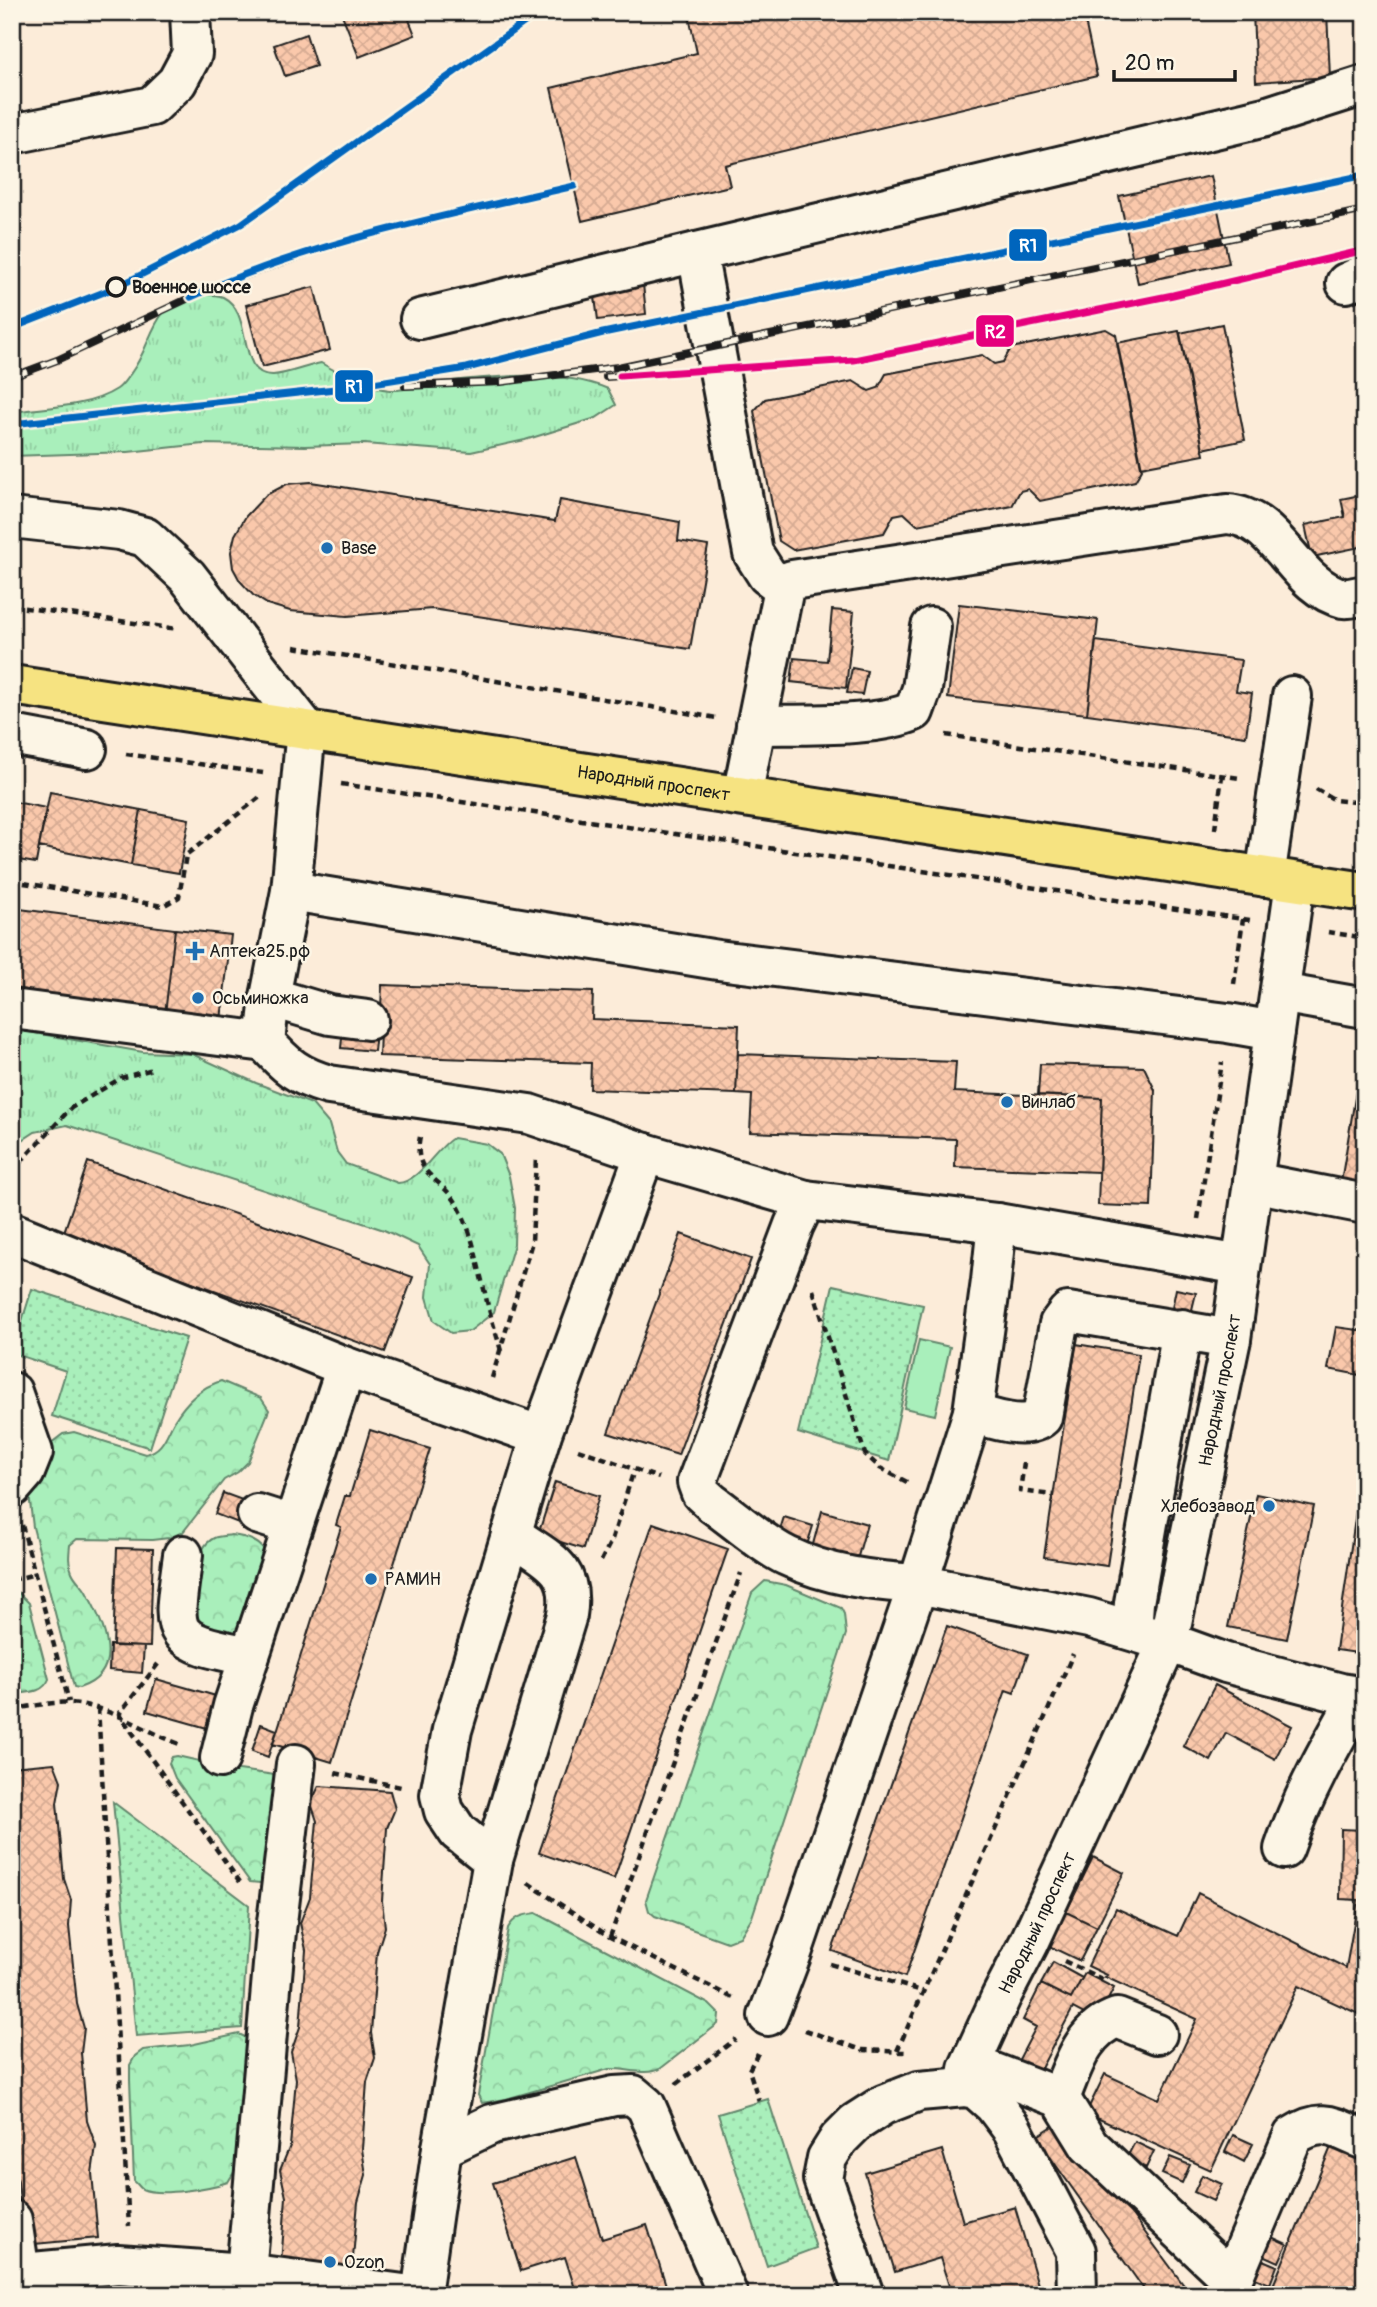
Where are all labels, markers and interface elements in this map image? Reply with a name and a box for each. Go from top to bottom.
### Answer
scale bar [1114,38,1235,82]
text: 20 m [1125,50,1174,77]
line badge: R1 [1008,228,1048,262]
text: R1 [1019,234,1037,258]
place label: Военное шоссе [132,276,252,299]
marker: Военное шоссе [106,277,126,297]
line badge: R2 [975,314,1015,348]
text: R2 [984,320,1006,344]
line badge: R1 [334,369,374,403]
text: R1 [345,375,363,399]
place label: Base [341,537,377,560]
marker: Base [319,540,335,556]
street label: Народный проспект [575,761,732,807]
place label: Аптека25.рф [209,940,310,963]
marker: Аптека25.рф [187,943,203,959]
place label: Осьминожка [212,987,309,1010]
marker: Осьминожка [190,990,206,1006]
place label: Винлаб [1021,1091,1076,1114]
marker: Винлаб [999,1094,1015,1110]
street label: Народный проспект [1194,1313,1246,1468]
place label: Хлебозавод [1161,1495,1255,1518]
marker: Хлебозавод [1261,1498,1277,1514]
place label: РАМИН [385,1568,441,1591]
marker: РАМИН [363,1571,379,1587]
street label: Народный проспект [994,1848,1081,1998]
place label: Ozon [344,2251,384,2274]
marker: Ozon [322,2254,338,2270]

